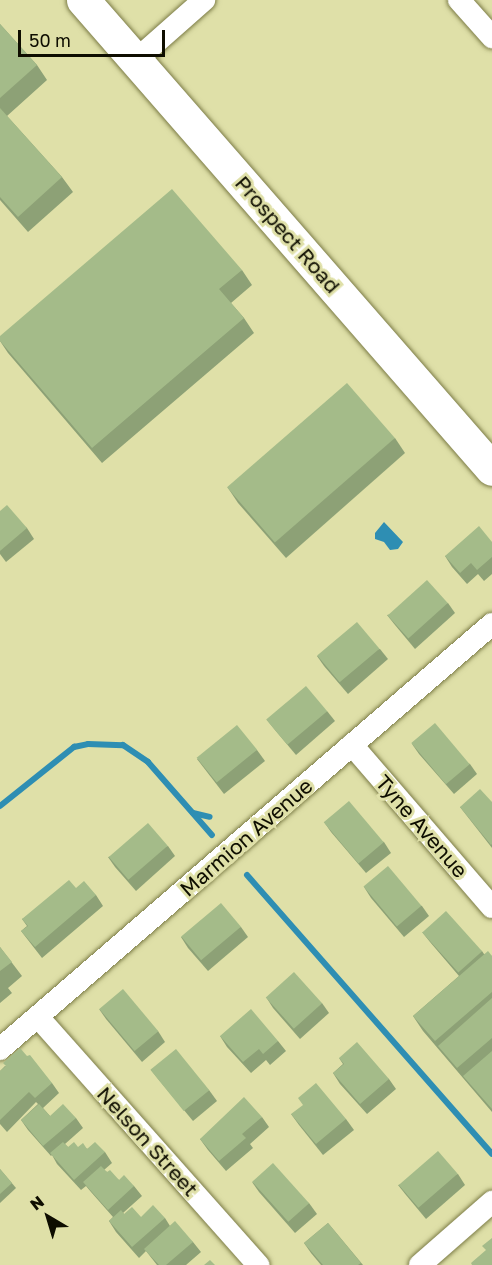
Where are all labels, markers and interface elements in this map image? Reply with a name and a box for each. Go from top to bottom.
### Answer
scale bar [21,18,168,56]
text: 50 m [29,29,71,51]
street label: Prospect Road [230,170,346,298]
street label: Tyne Avenue [371,770,473,882]
street label: Marmion Avenue [175,773,317,901]
street label: Nelson Street [92,1081,204,1201]
north arrow [18,1187,78,1247]
text: N [26,1191,48,1214]

